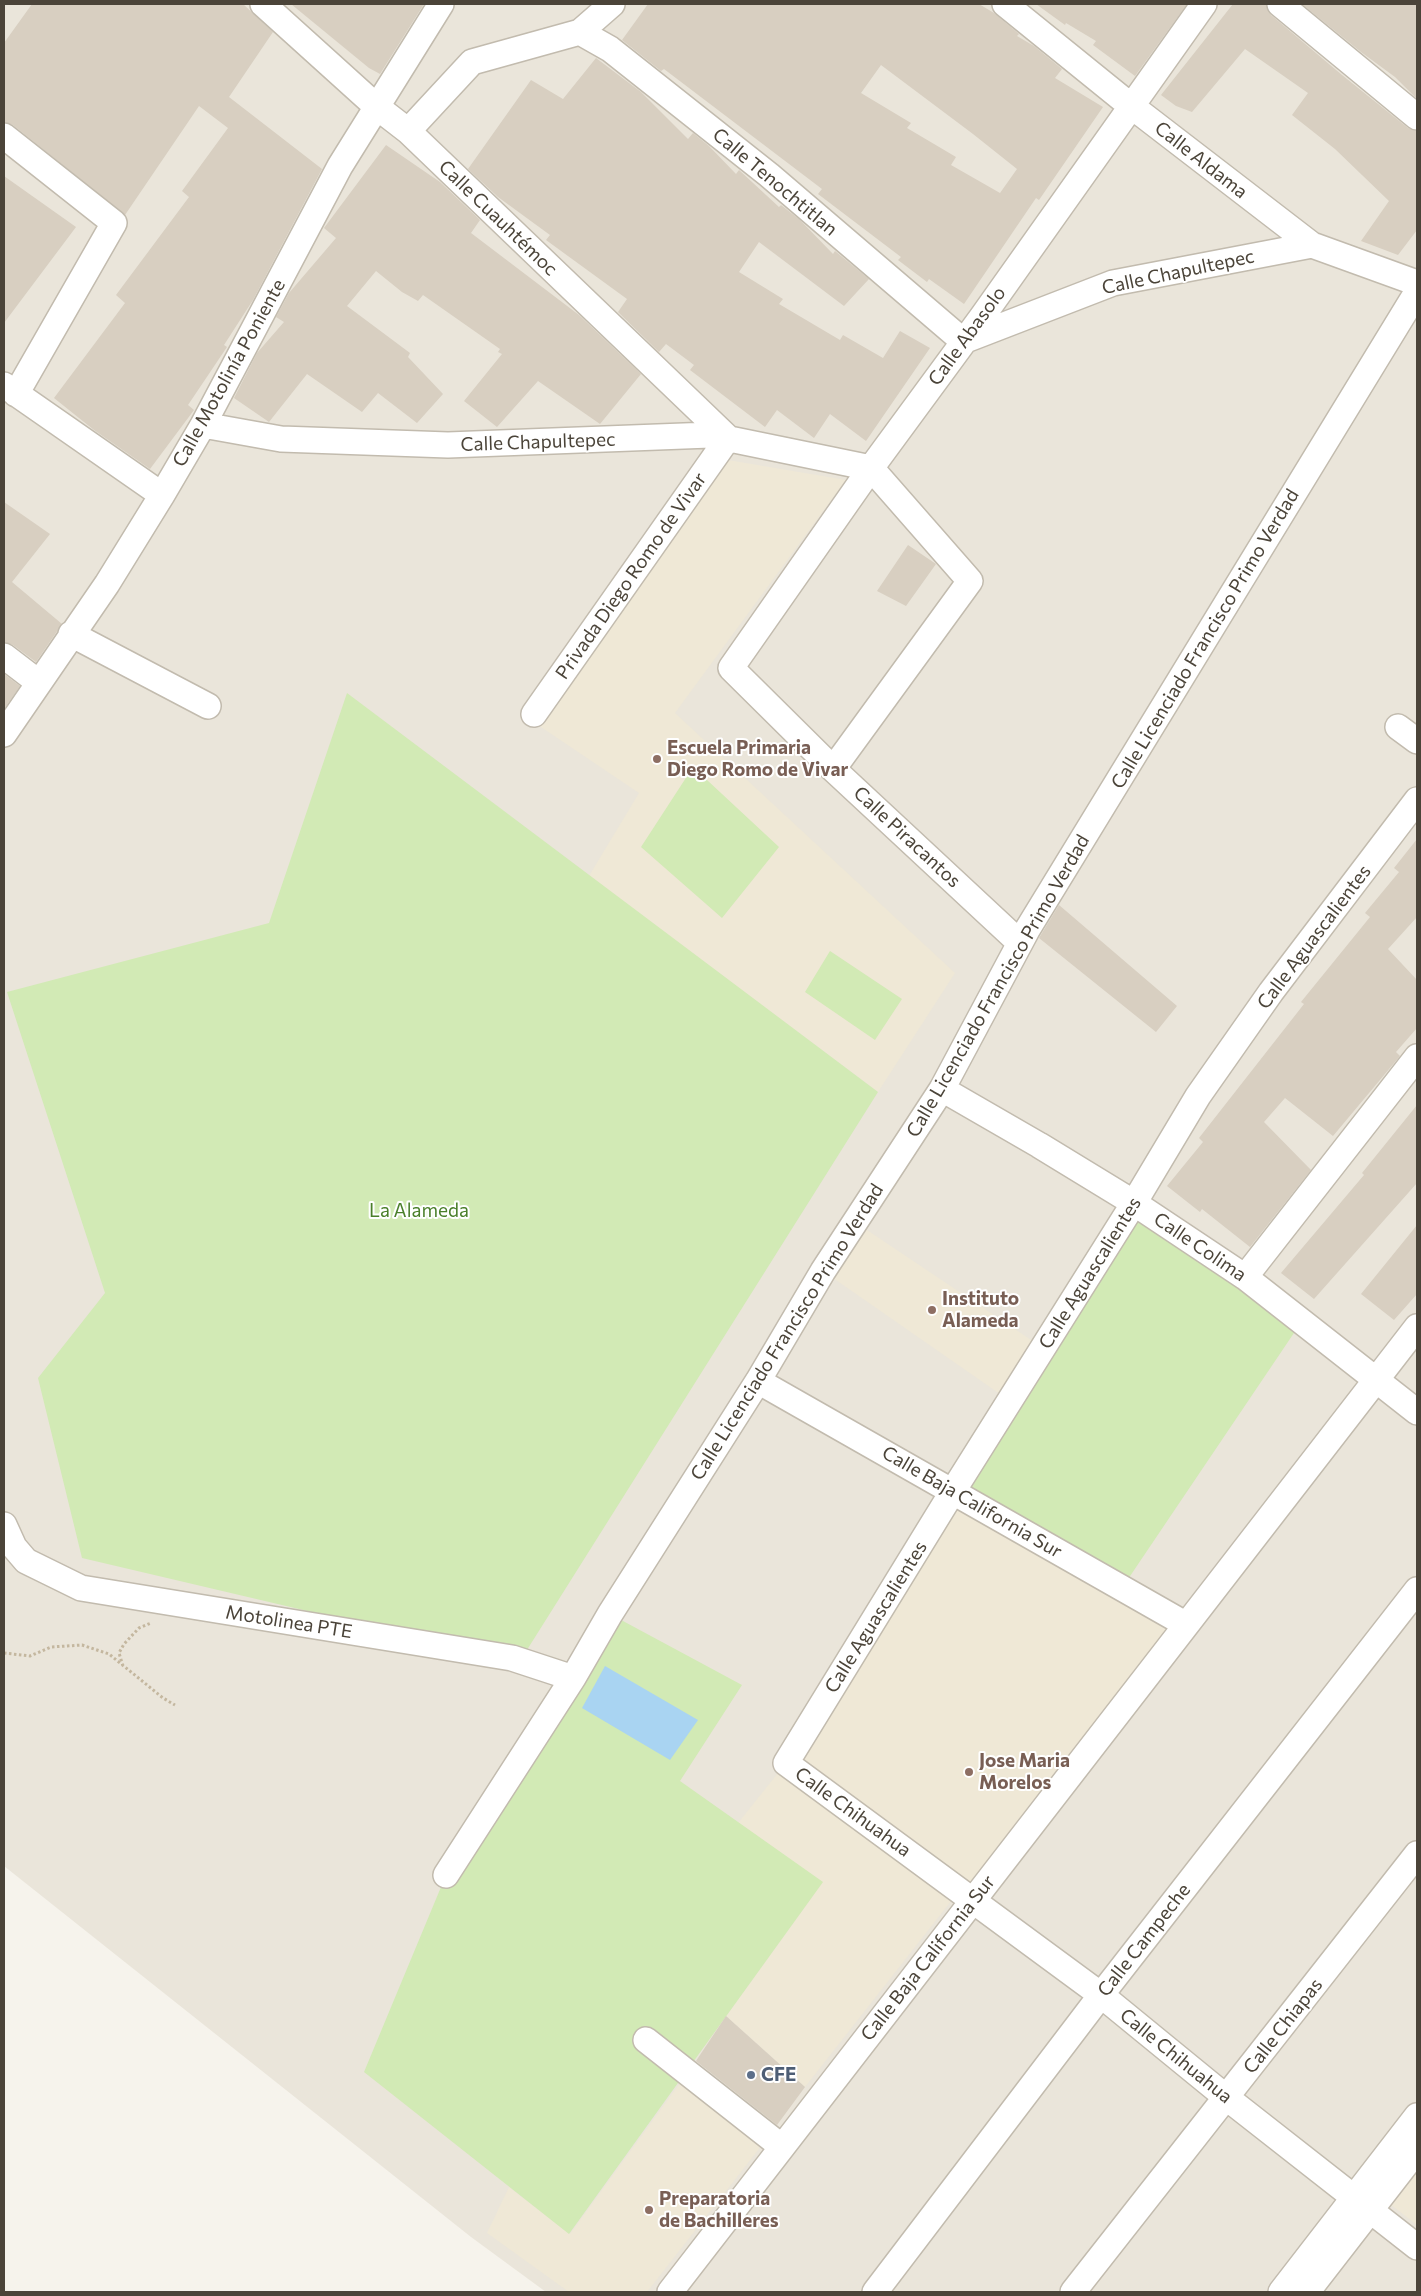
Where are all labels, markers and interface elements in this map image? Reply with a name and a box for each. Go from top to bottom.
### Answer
street label: Calle Aldama [1150,117,1252,203]
street label: Calle Tenochtitlan [708,123,842,241]
street label: Calle Cuauhtémoc [434,156,562,280]
street label: Calle Chapultepec [1100,245,1256,299]
street label: Calle Motolinía Poniente [168,275,290,471]
street label: Calle Abasolo [923,282,1011,390]
street label: Calle Chapultepec [460,428,616,456]
street label: Privada Diego Romo de Vivar [551,468,711,684]
street label: Calle Licenciado Francisco Primo Verdad [1106,485,1304,793]
place label: Escuela Primaria Diego Romo de Vivar [667,737,848,781]
marker: Escuela Primaria Diego Romo de Vivar [651,753,663,765]
street label: Calle Piracantos [849,782,965,892]
street label: Calle Licenciado Francisco Primo Verdad [902,831,1094,1141]
street label: Calle Aguascalientes [1252,860,1376,1014]
street label: Calle Licenciado Francisco Primo Verdad [686,1179,888,1485]
street label: Calle Aguascalientes [1034,1193,1146,1353]
park label: La Alameda [369,1200,469,1222]
street label: Calle Colima [1149,1208,1251,1286]
place label: Instituto Alameda [942,1288,1019,1332]
marker: Instituto Alameda [926,1304,938,1316]
street label: Calle Baja California Sur [878,1441,1066,1563]
street label: Calle Aguascalientes [820,1537,932,1697]
street label: Motolinea PTE [224,1601,354,1643]
place label: Jose Maria Morelos [979,1750,1070,1794]
street label: Calle Chihuahua [791,1762,915,1862]
marker: Jose Maria Morelos [963,1766,975,1778]
street label: Calle Baja California Sur [856,1871,1000,2045]
street label: Calle Campeche [1093,1879,1195,2001]
street label: Calle Chiapas [1239,1974,1327,2078]
street label: Calle Chihuahua [1115,2004,1237,2108]
place label: CFE [761,2064,796,2086]
marker: CFE [745,2069,757,2081]
place label: Preparatoria de Bachilleres [659,2188,779,2232]
marker: Preparatoria de Bachilleres [643,2204,655,2216]

